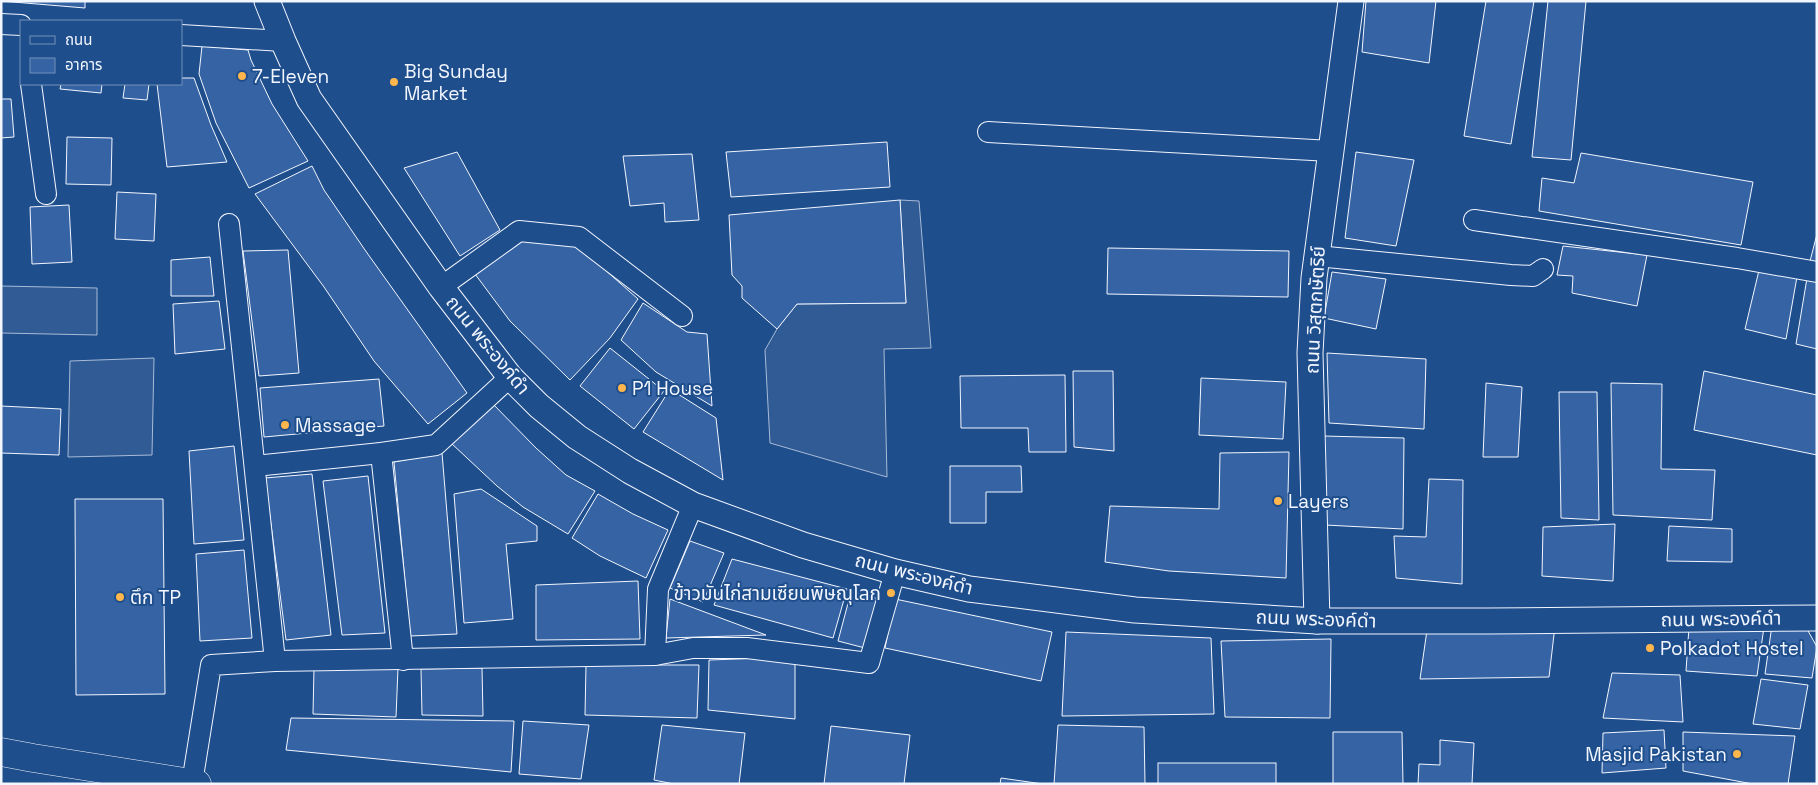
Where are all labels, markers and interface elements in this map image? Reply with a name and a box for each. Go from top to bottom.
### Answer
legend [20,20,182,85]
text: ถนน [65,30,92,49]
text: อาคาร [65,55,102,74]
place label: Big Sunday Market [404,59,508,106]
place label: 7-Eleven [252,64,329,89]
marker: 7-Eleven [236,70,248,82]
marker: Big Sunday Market [388,76,400,88]
street label: ถนน วิสุตกษัตริย์ [1299,245,1331,375]
street label: ถนน พระองค์ดำ [440,290,536,400]
place label: P1 House [632,376,713,401]
marker: P1 House [616,382,628,394]
place label: Massage [295,413,376,438]
marker: Massage [279,419,291,431]
place label: Layers [1288,489,1349,514]
marker: Layers [1272,495,1284,507]
street label: ถนน พระองค์ดำ [852,547,976,601]
place label: ข้าวมันไก่สามเซียนพิษณุโลก [673,581,881,606]
place label: ตึก TP [130,585,181,610]
marker: ข้าวมันไก่สามเซียนพิษณุโลก [885,587,897,599]
marker: ตึก TP [114,591,126,603]
street label: ถนน พระองค์ดำ [1255,604,1377,634]
street label: ถนน พระองค์ดำ [1660,605,1782,633]
place label: Polkadot Hostel [1660,636,1804,661]
marker: Polkadot Hostel [1644,642,1656,654]
place label: Masjid Pakistan [1585,742,1727,767]
marker: Masjid Pakistan [1731,748,1743,760]

